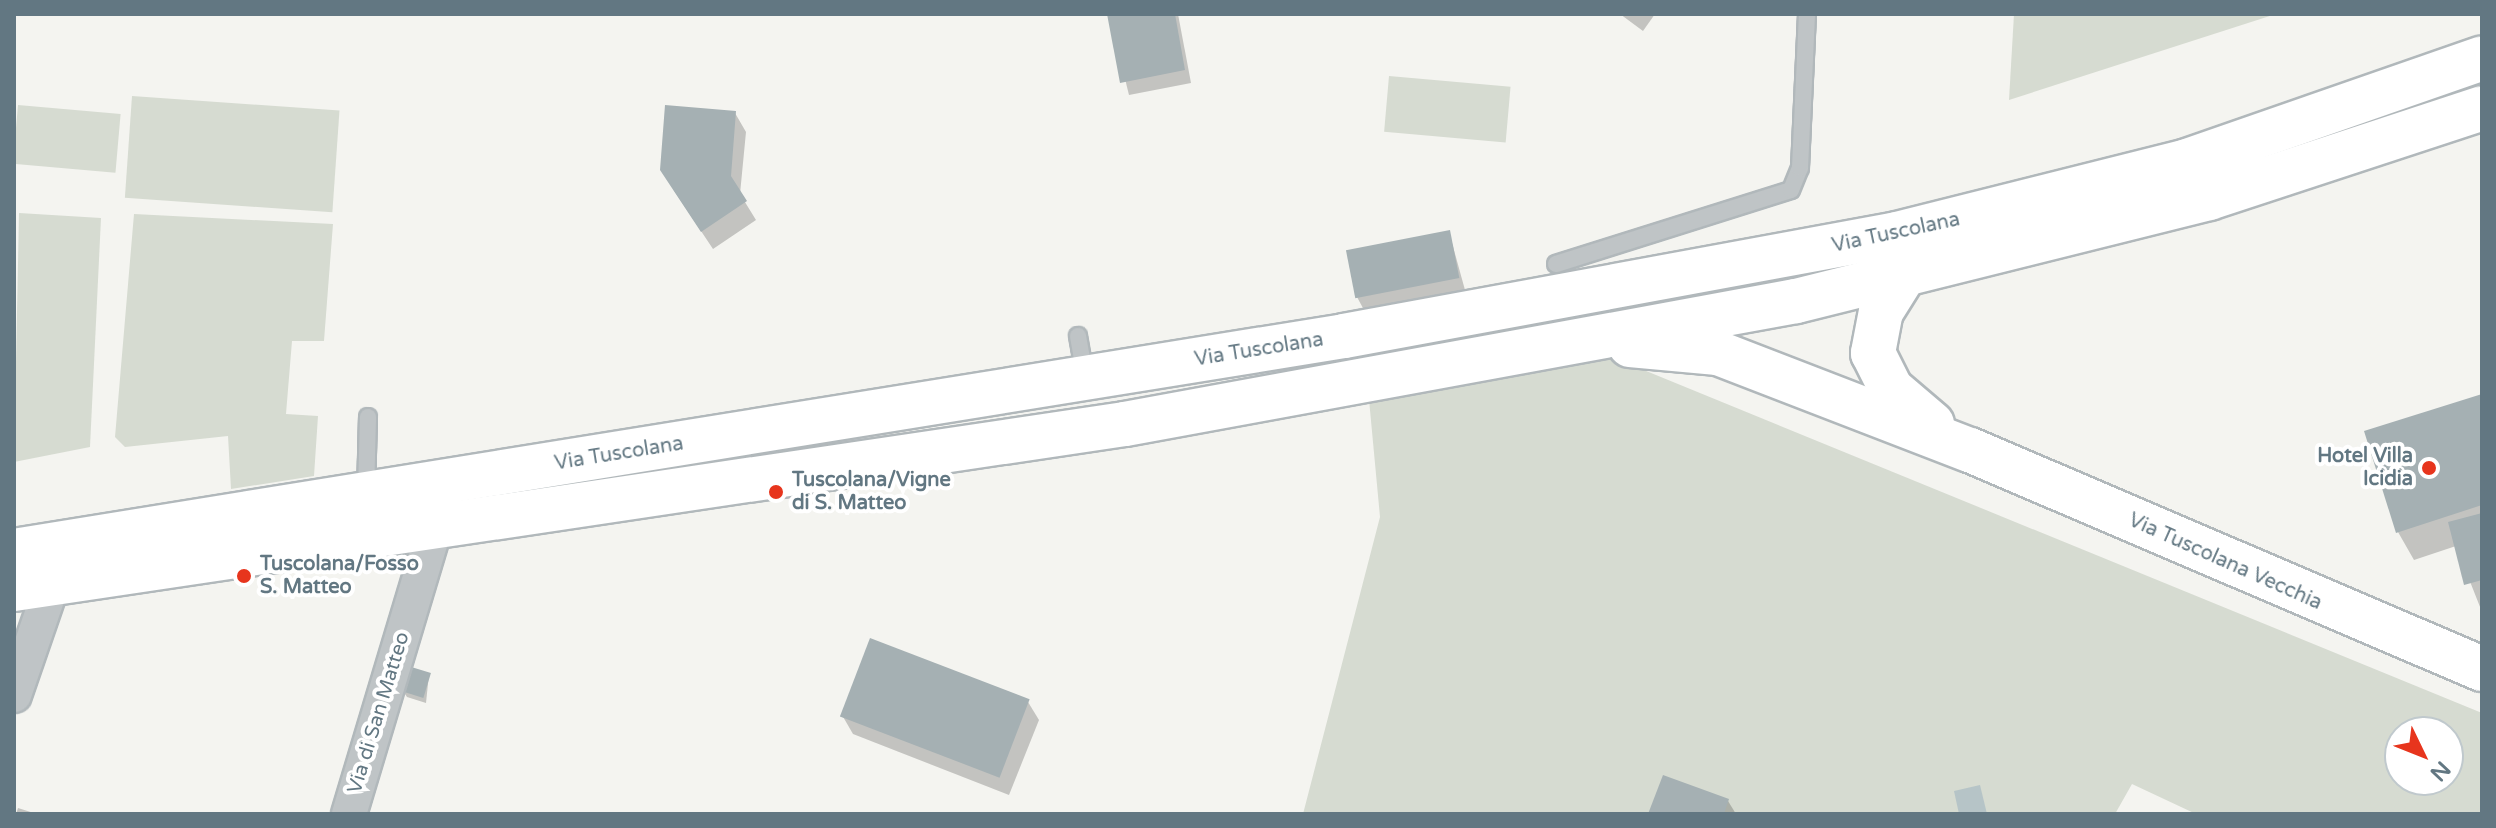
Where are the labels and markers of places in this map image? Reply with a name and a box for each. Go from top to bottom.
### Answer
place label: Hotel Villa Icidia [2317,444,2413,491]
marker: Hotel Villa Icidia [2420,459,2438,477]
place label: Tuscolana/Vigne di S. Matteo [792,468,951,515]
marker: Tuscolana/Vigne di S. Matteo [767,483,785,501]
place label: Tuscolana/Fosso S. Matteo [260,552,419,599]
marker: Tuscolana/Fosso S. Matteo [235,567,253,585]

